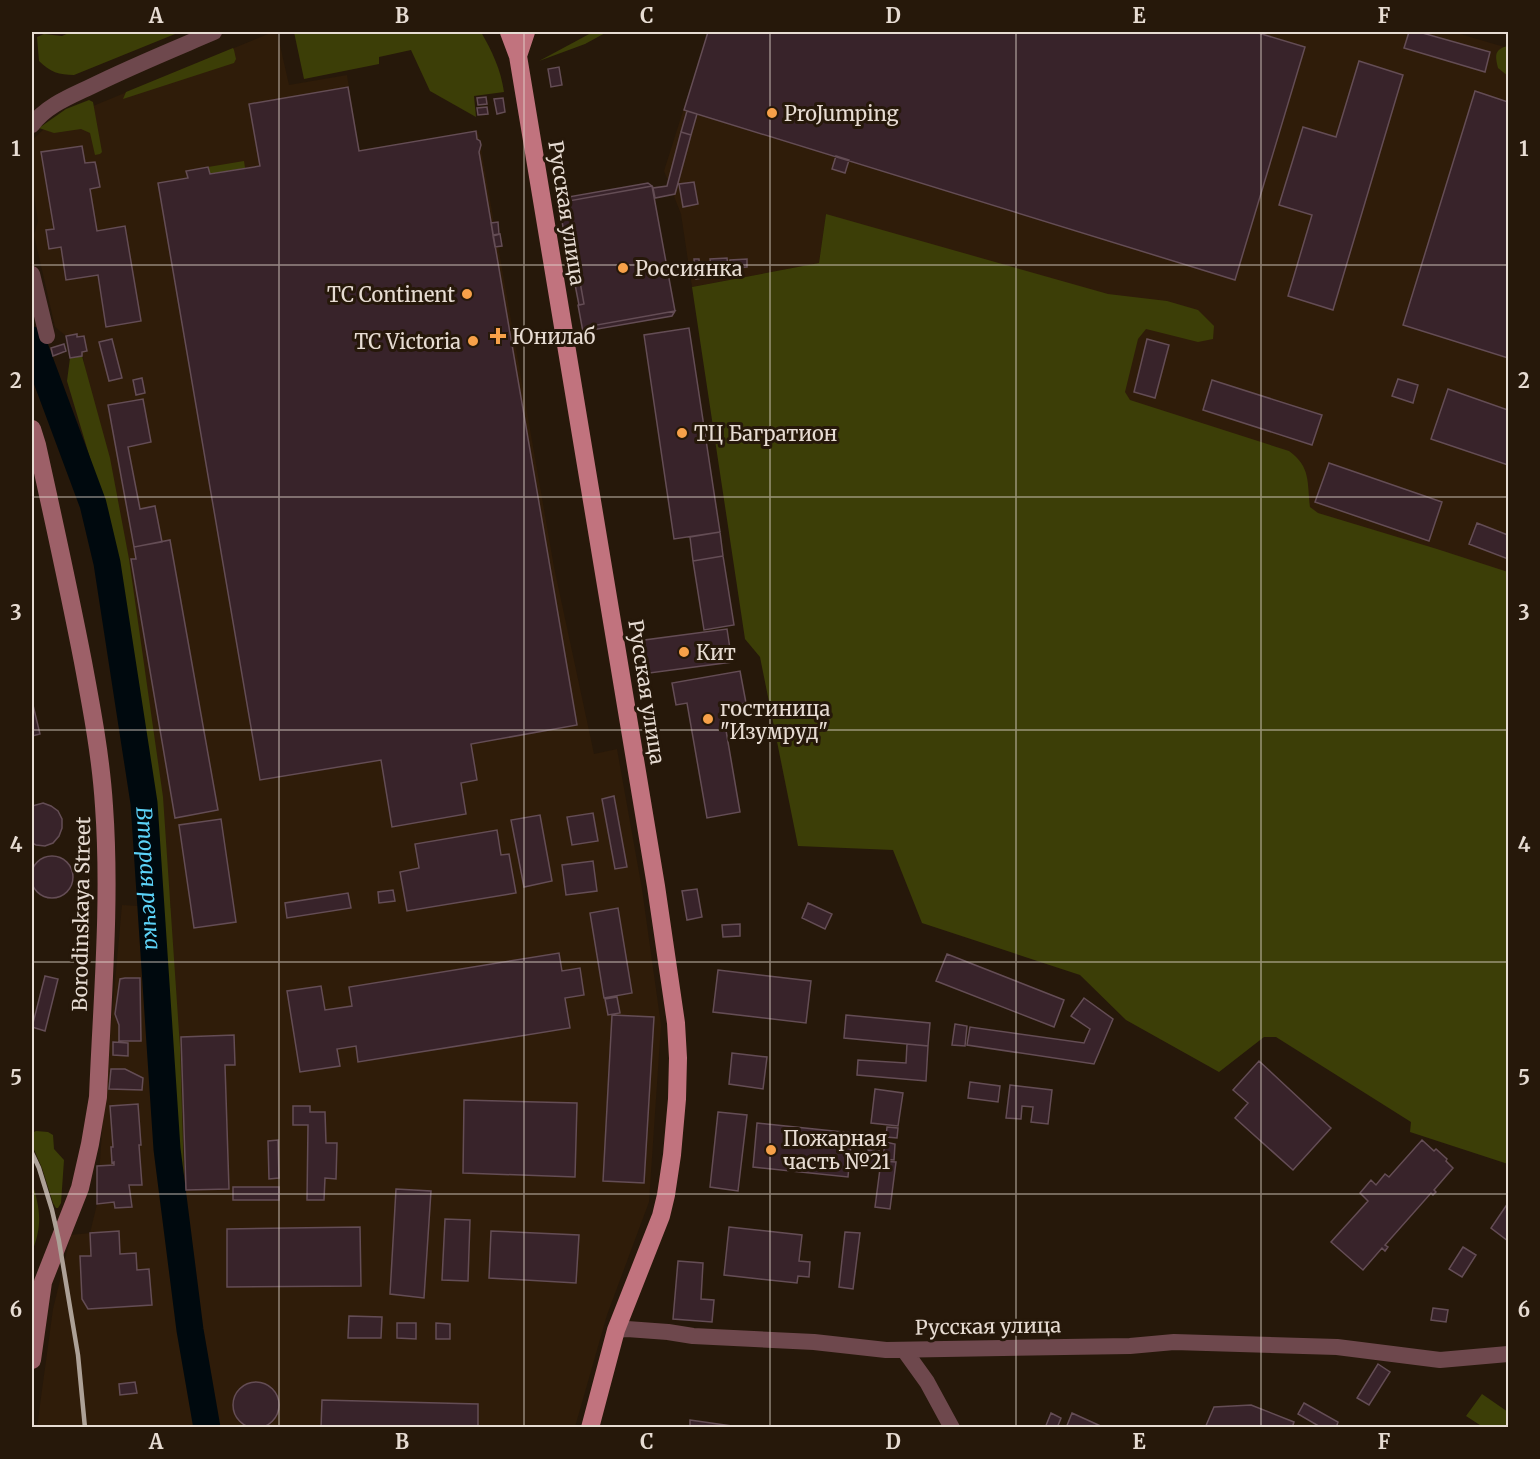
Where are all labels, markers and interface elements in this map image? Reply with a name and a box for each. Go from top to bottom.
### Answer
text: A [148,3,164,28]
text: B [395,3,409,28]
text: C [640,3,654,28]
text: D [885,3,901,28]
text: E [1132,3,1146,28]
text: F [1378,3,1391,28]
place label: ProJumping [784,101,899,126]
marker: ProJumping [765,106,779,120]
text: 1 [11,136,21,161]
text: 1 [1519,136,1529,161]
street label: Русская улица [543,139,591,287]
place label: Россиянка [635,256,743,281]
marker: Россиянка [616,261,630,275]
place label: TC Continent [327,282,455,307]
marker: TC Continent [460,287,474,301]
place label: Юнилаб [512,324,595,349]
marker: Юнилаб [489,327,507,345]
place label: TC Victoria [354,329,461,354]
marker: TC Victoria [466,334,480,348]
text: 2 [10,368,22,393]
text: 2 [1518,368,1530,393]
place label: ТЦ Багратион [694,421,837,446]
marker: ТЦ Багратион [675,426,689,440]
text: 3 [10,600,22,625]
text: 3 [1518,600,1530,625]
street label: Русская улица [623,618,671,766]
place label: Кит [696,640,736,665]
marker: Кит [677,645,691,659]
place label: гостиница "Изумруд" [720,696,831,744]
marker: гостиница "Изумруд" [701,712,715,726]
water label: Вторая речка [131,806,167,951]
street label: Borodinskaya Street [67,816,95,1012]
text: 4 [10,832,23,857]
text: 4 [1518,832,1531,857]
text: 5 [10,1065,22,1090]
text: 5 [1518,1065,1530,1090]
place label: Пожарная часть №21 [783,1126,890,1174]
marker: Пожарная часть №21 [764,1143,778,1157]
text: 6 [10,1297,22,1322]
text: 6 [1518,1297,1530,1322]
street label: Русская улица [915,1312,1062,1340]
text: A [148,1429,164,1454]
text: B [395,1429,409,1454]
text: C [640,1429,654,1454]
text: D [885,1429,901,1454]
text: E [1132,1429,1146,1454]
text: F [1378,1429,1391,1454]

